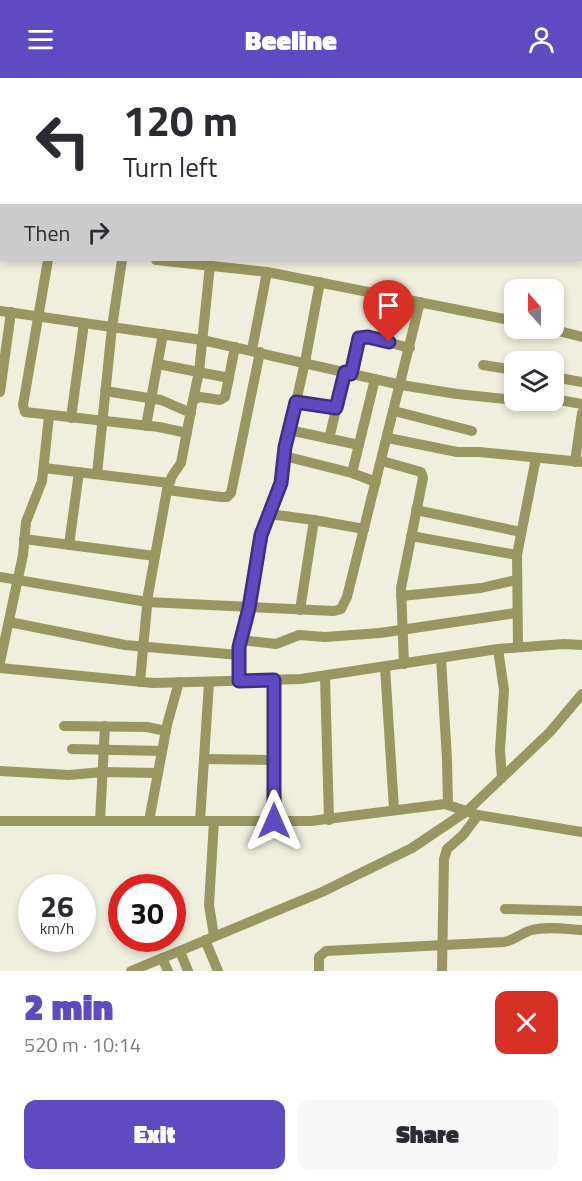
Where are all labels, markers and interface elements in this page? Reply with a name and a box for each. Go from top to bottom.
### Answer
text: Beeline [245,19,337,60]
icon: menu [24,23,57,56]
icon: person [525,23,558,56]
text: 120 m [123,88,238,152]
icon: left [24,102,102,180]
text: Turn left [123,146,217,187]
text: Then [24,216,70,250]
icon: right [82,216,115,249]
north arrow [504,279,564,339]
map controls [504,279,564,411]
pin [363,280,414,342]
icon: arrive [372,289,405,322]
button: layers [504,351,564,411]
position arrow [242,789,306,853]
speed limit sign: 30 [108,874,186,952]
text: 26 [40,883,74,929]
text: km/h [40,917,74,940]
text: 2 min [24,979,113,1034]
button: close [495,991,558,1054]
text: 520 m · 10:14 [24,1029,141,1060]
button: Exit [24,1100,285,1169]
button: Share [297,1100,558,1169]

